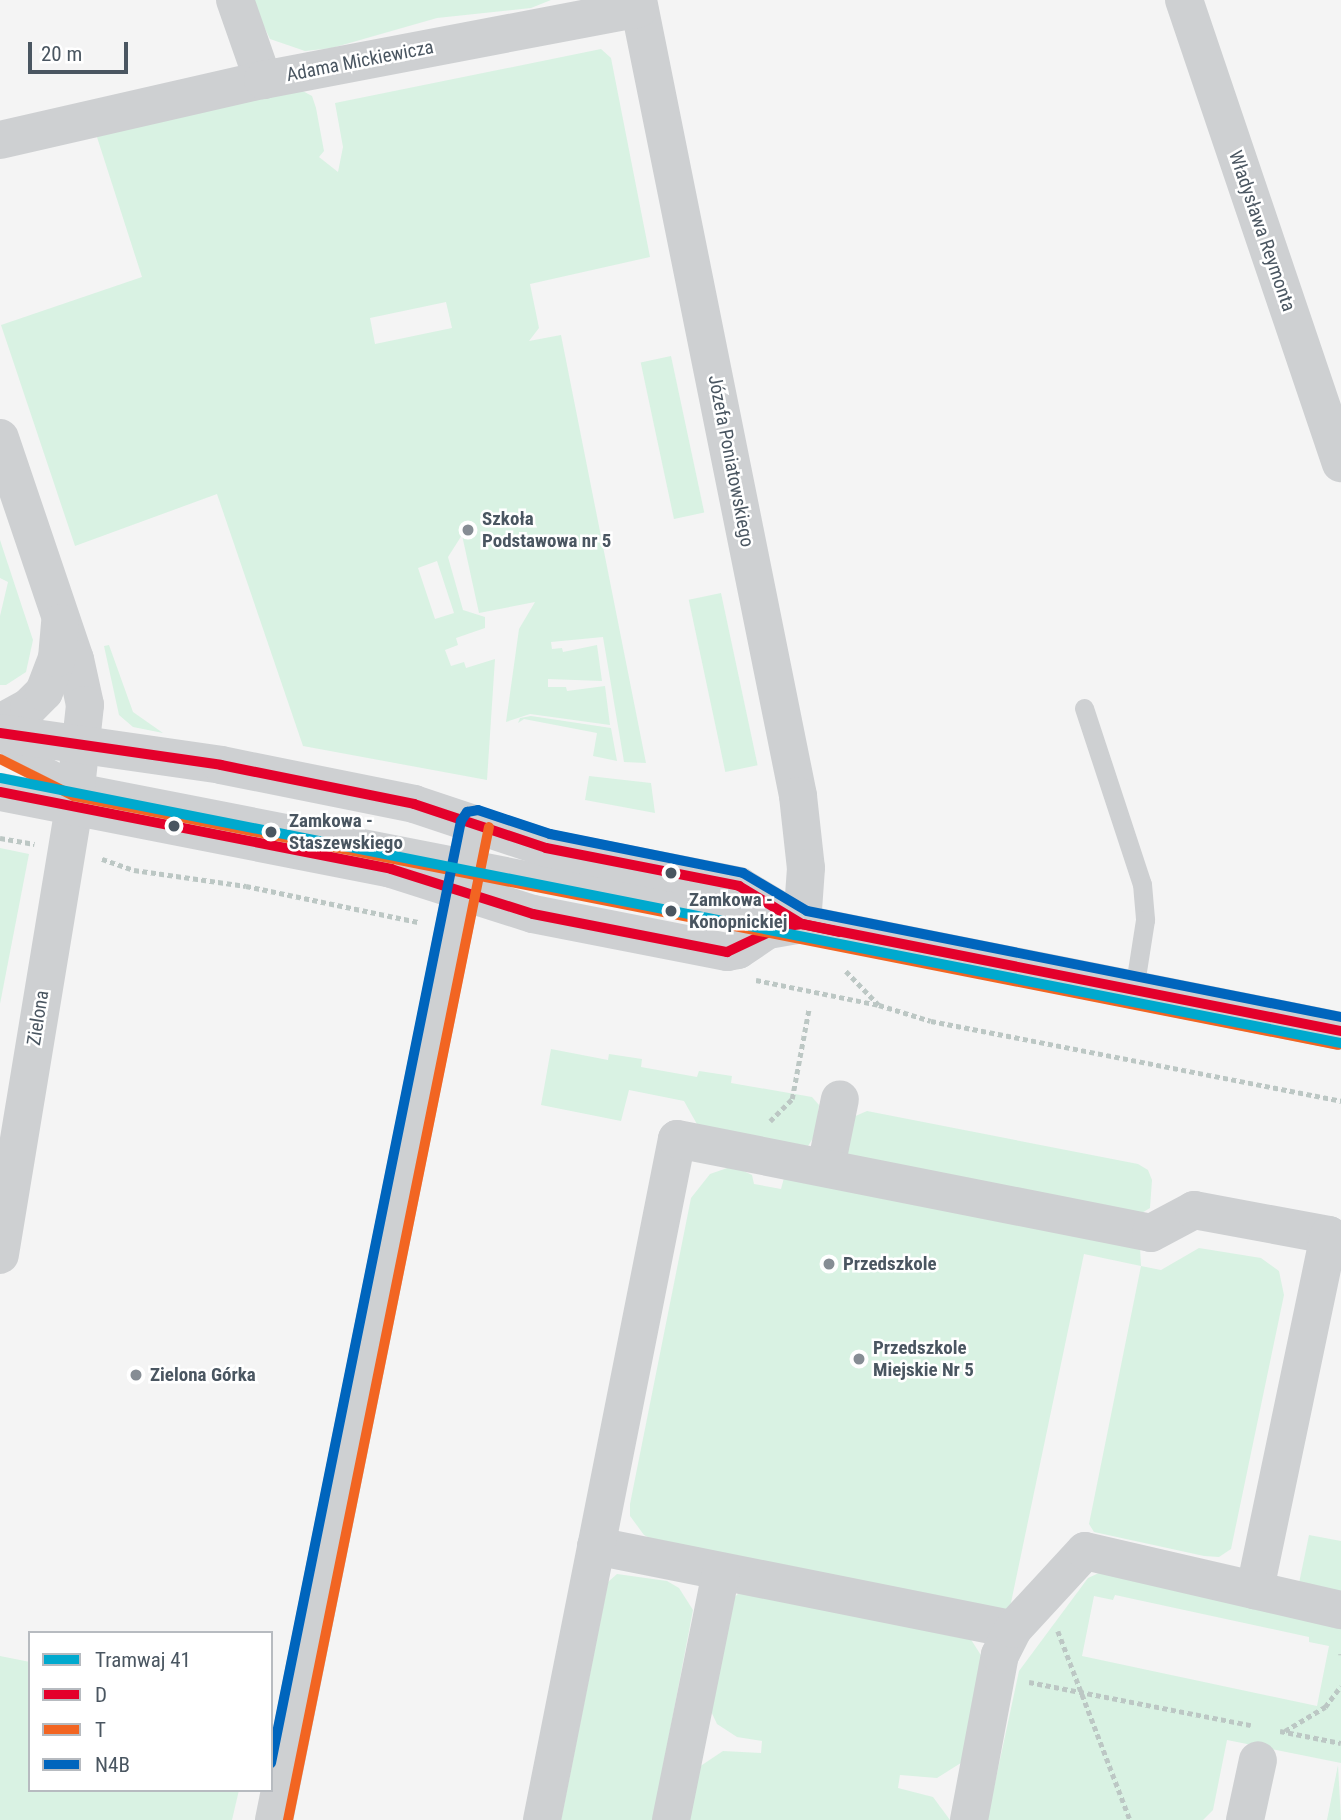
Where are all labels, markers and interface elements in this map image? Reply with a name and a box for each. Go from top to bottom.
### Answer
scale bar [32,28,131,72]
street label: Adama Mickiewicza [284,36,436,86]
text: 20 m [41,42,82,66]
street label: Władysława Reymonta [1224,148,1300,314]
street label: Józefa Poniatowskiego [703,373,759,549]
place label: Szkoła Podstawowa nr 5 [482,508,611,552]
marker: Szkoła Podstawowa nr 5 [460,522,476,538]
place label: Zamkowa - Staszewskiego [289,810,403,854]
unlabelled marker [167,819,181,833]
marker: Zamkowa - Staszewskiego [259,820,283,844]
unlabelled marker [664,866,678,880]
place label: Zamkowa - Konopnickiej [689,889,787,933]
marker: Zamkowa - Konopnickiej [659,899,683,923]
street label: Zielona [22,989,54,1047]
place label: Przedszkole [843,1253,937,1275]
marker: Przedszkole [821,1256,837,1272]
place label: Przedszkole Miejskie Nr 5 [873,1337,974,1381]
marker: Przedszkole Miejskie Nr 5 [851,1351,867,1367]
place label: Zielona Górka [150,1364,256,1386]
marker: Zielona Górka [128,1367,144,1383]
legend [28,1631,273,1792]
text: Tramwaj 41 [95,1648,191,1672]
text: D [95,1683,107,1707]
text: T [95,1718,106,1742]
text: N4B [95,1753,130,1777]

